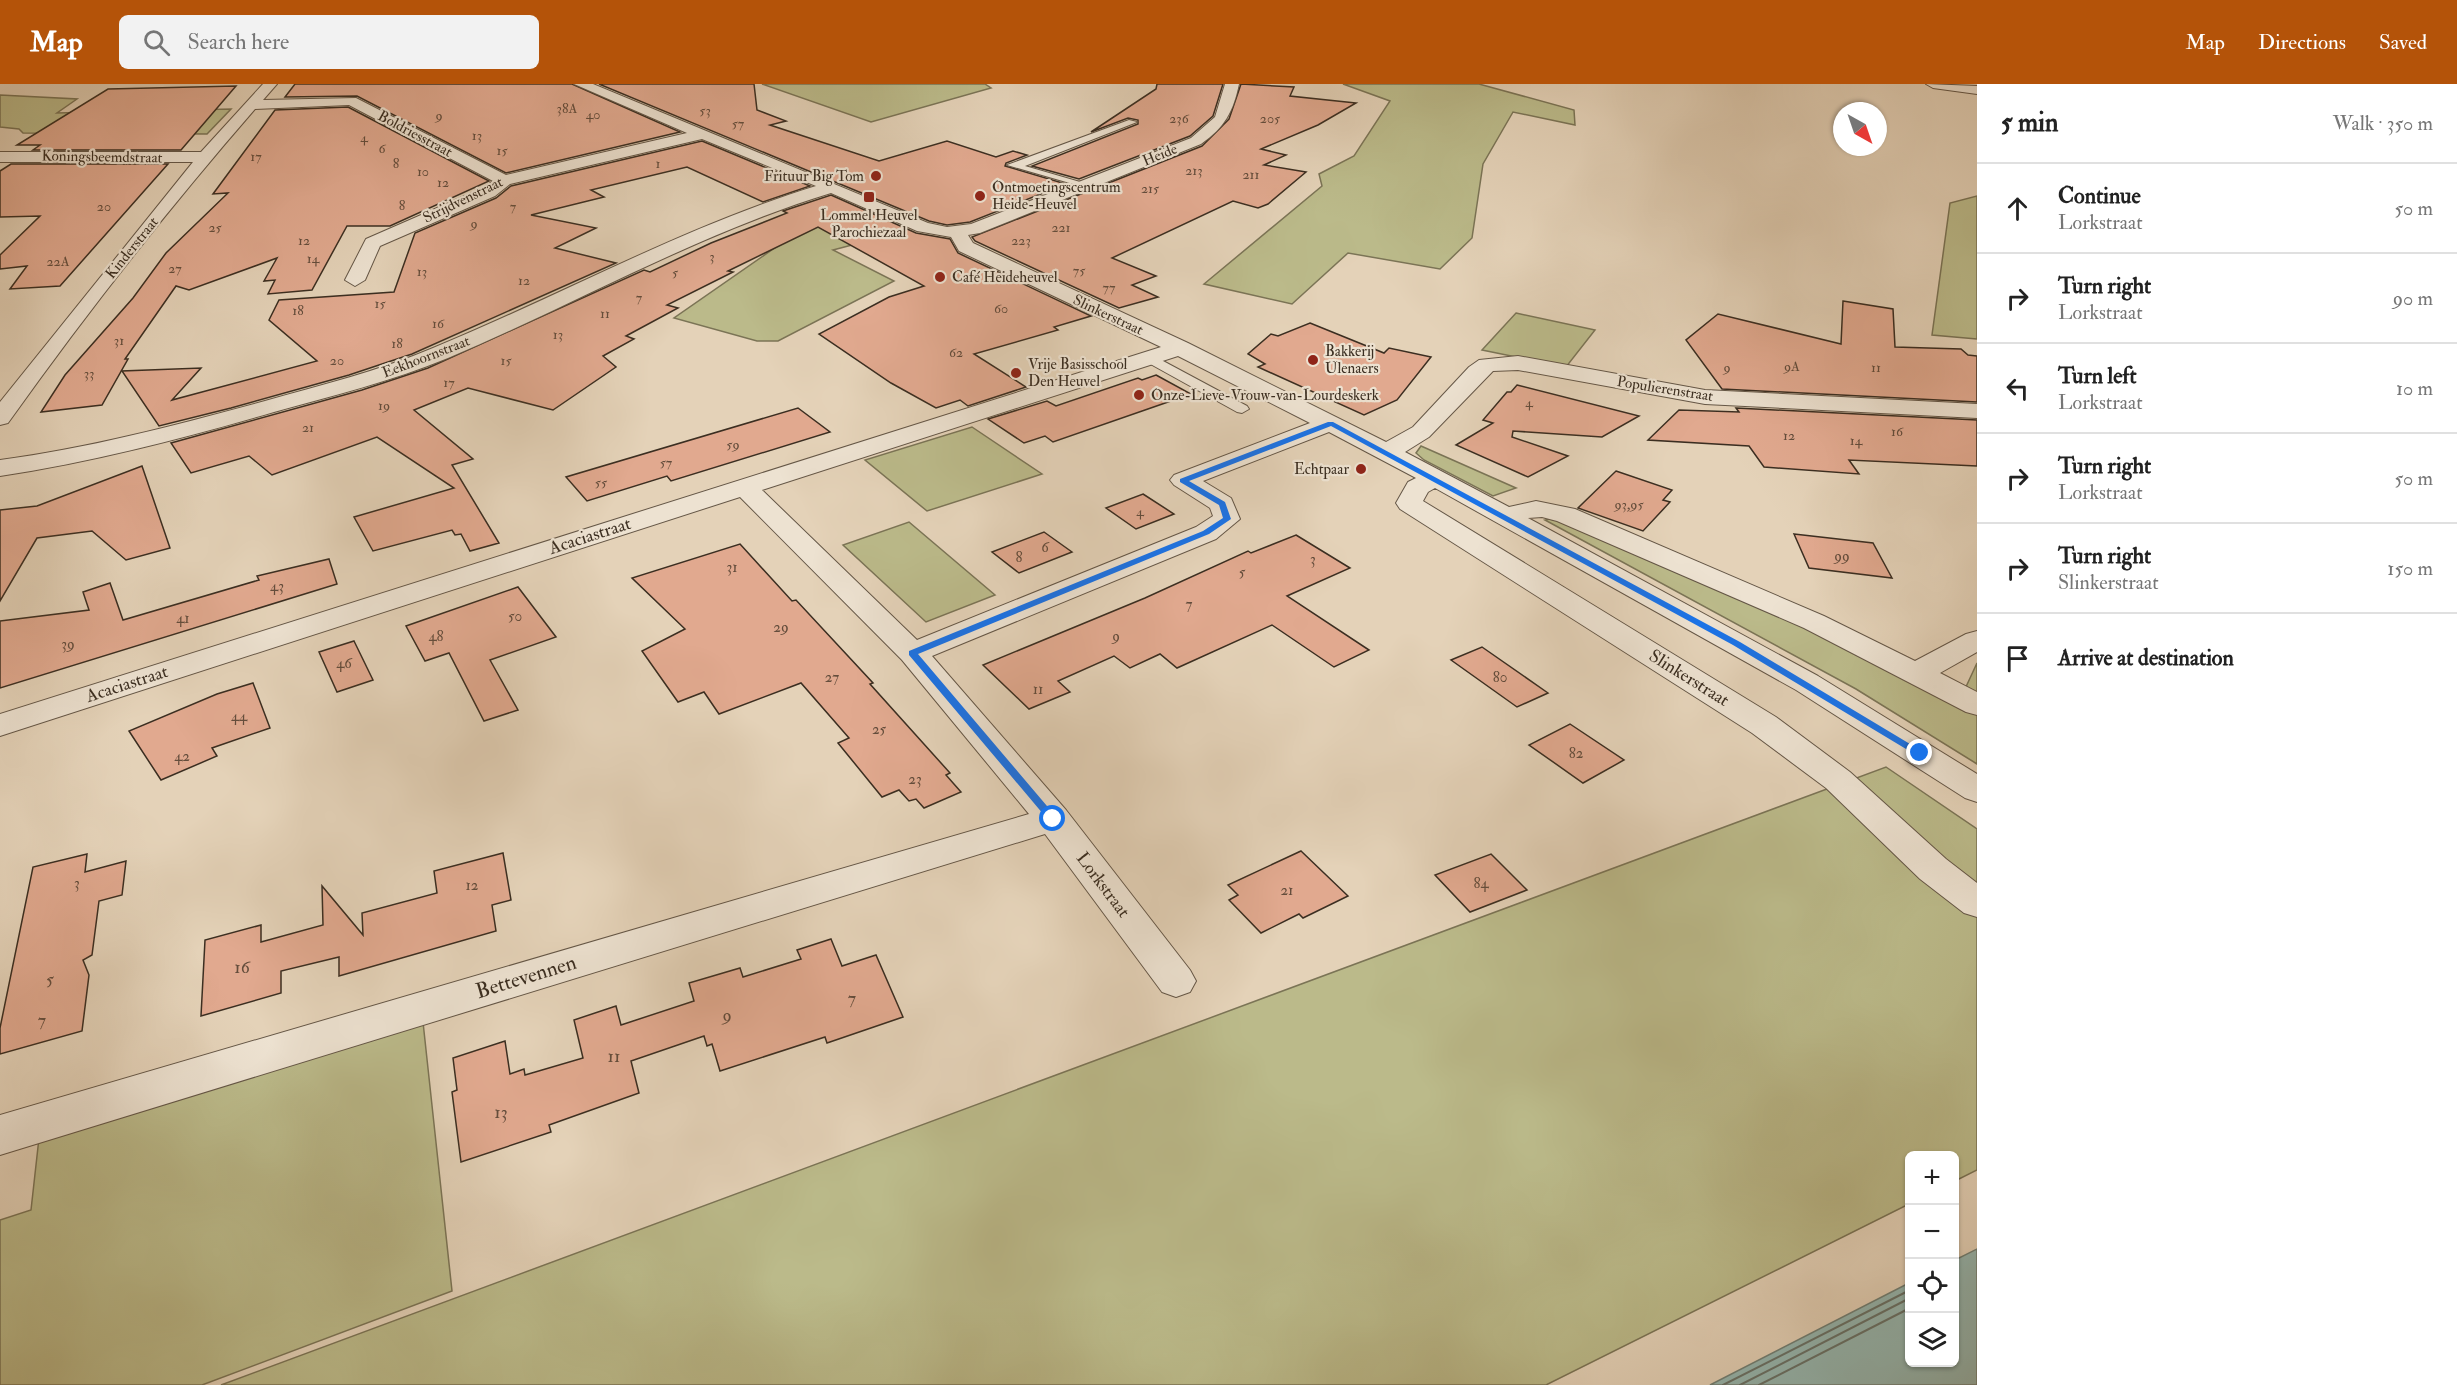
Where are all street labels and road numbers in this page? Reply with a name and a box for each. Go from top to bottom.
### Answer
street label: Boldriesstraat [374,106,456,162]
street label: Heide [1140,139,1180,171]
street label: Koningsbeemdstraat [41,146,163,168]
street label: Strijdvenstraat [420,172,506,228]
street label: Kinderstraat [101,213,163,283]
street label: Slinkerstraat [1070,290,1146,340]
street label: Eekhoornstraat [379,331,473,382]
street label: Populierenstraat [1615,372,1715,407]
street label: Acaciastraat [545,512,634,560]
street label: Slinkerstraat [1644,644,1734,712]
street label: Acaciastraat [82,660,171,708]
street label: Lorkstraat [1071,848,1135,922]
street label: Bettevennen [472,949,580,1005]

